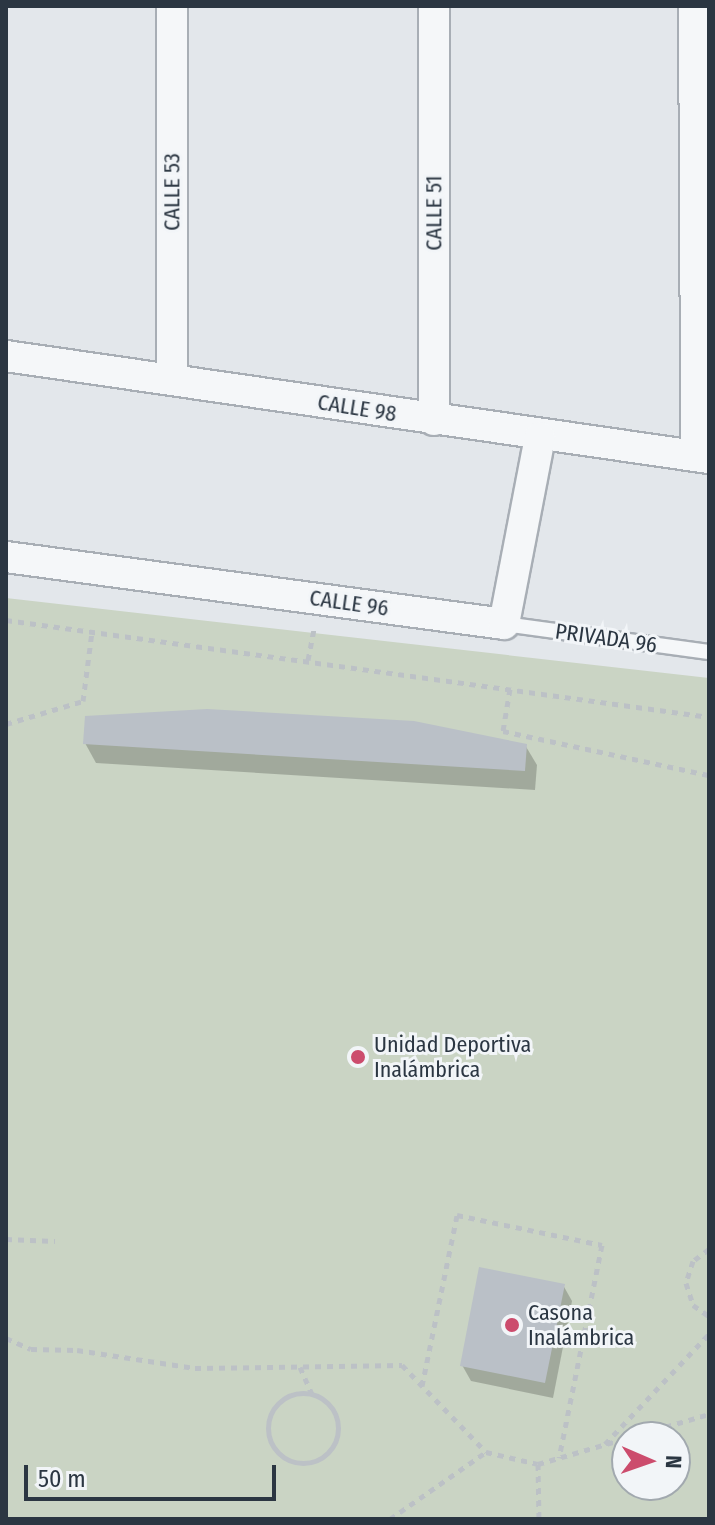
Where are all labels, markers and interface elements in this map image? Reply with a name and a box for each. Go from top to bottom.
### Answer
street label: CALLE 53 [159,153,185,231]
street label: CALLE 51 [421,175,447,251]
street label: CALLE 98 [316,389,398,427]
street label: CALLE 96 [308,584,390,622]
street label: PRIVADA 96 [553,618,659,658]
place label: Unidad Deportiva Inalámbrica [374,1031,531,1082]
marker: Unidad Deportiva Inalámbrica [349,1048,367,1066]
place label: Casona Inalámbrica [528,1299,634,1350]
marker: Casona Inalámbrica [503,1316,521,1334]
north arrow [611,1421,691,1501]
scale bar [28,1449,280,1499]
text: N [660,1455,687,1469]
text: 50 m [38,1465,86,1493]

